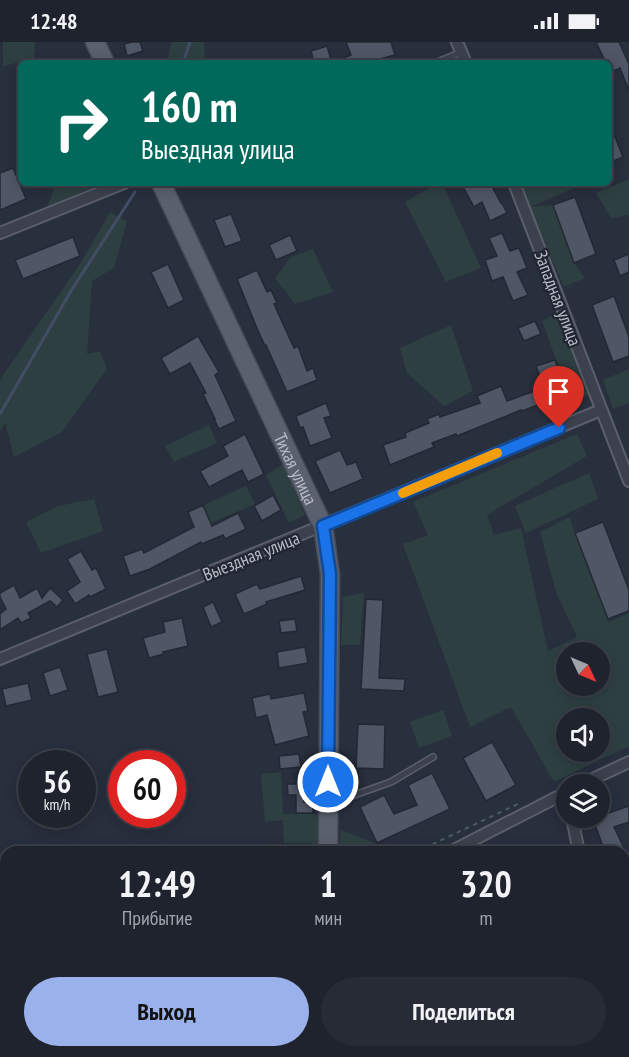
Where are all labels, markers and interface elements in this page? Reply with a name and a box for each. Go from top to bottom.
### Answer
text: 12:48 [30,7,78,35]
text: 160 m [141,79,238,134]
icon: right [42,84,120,162]
text: Выездная улица [141,132,295,166]
street label: Западная улица [529,247,587,349]
pin [533,366,584,428]
icon: arrive [542,375,575,408]
street label: Тихая улица [269,429,323,508]
street label: Выездная улица [199,526,303,586]
north arrow [556,642,610,696]
map controls [556,642,610,828]
button: sound [556,708,610,762]
speed limit sign: 60 [108,750,186,828]
position arrow [296,750,360,814]
text: 56 [43,762,71,801]
button: layers [556,774,610,828]
text: km/h [44,795,70,814]
text: 12:49 [118,860,196,907]
text: 1 [320,860,337,907]
text: 320 [460,860,512,907]
text: Прибытие [122,905,193,931]
text: мин [314,905,342,931]
text: m [480,905,493,931]
button: Выход [24,977,309,1046]
button: Поделиться [321,977,606,1046]

